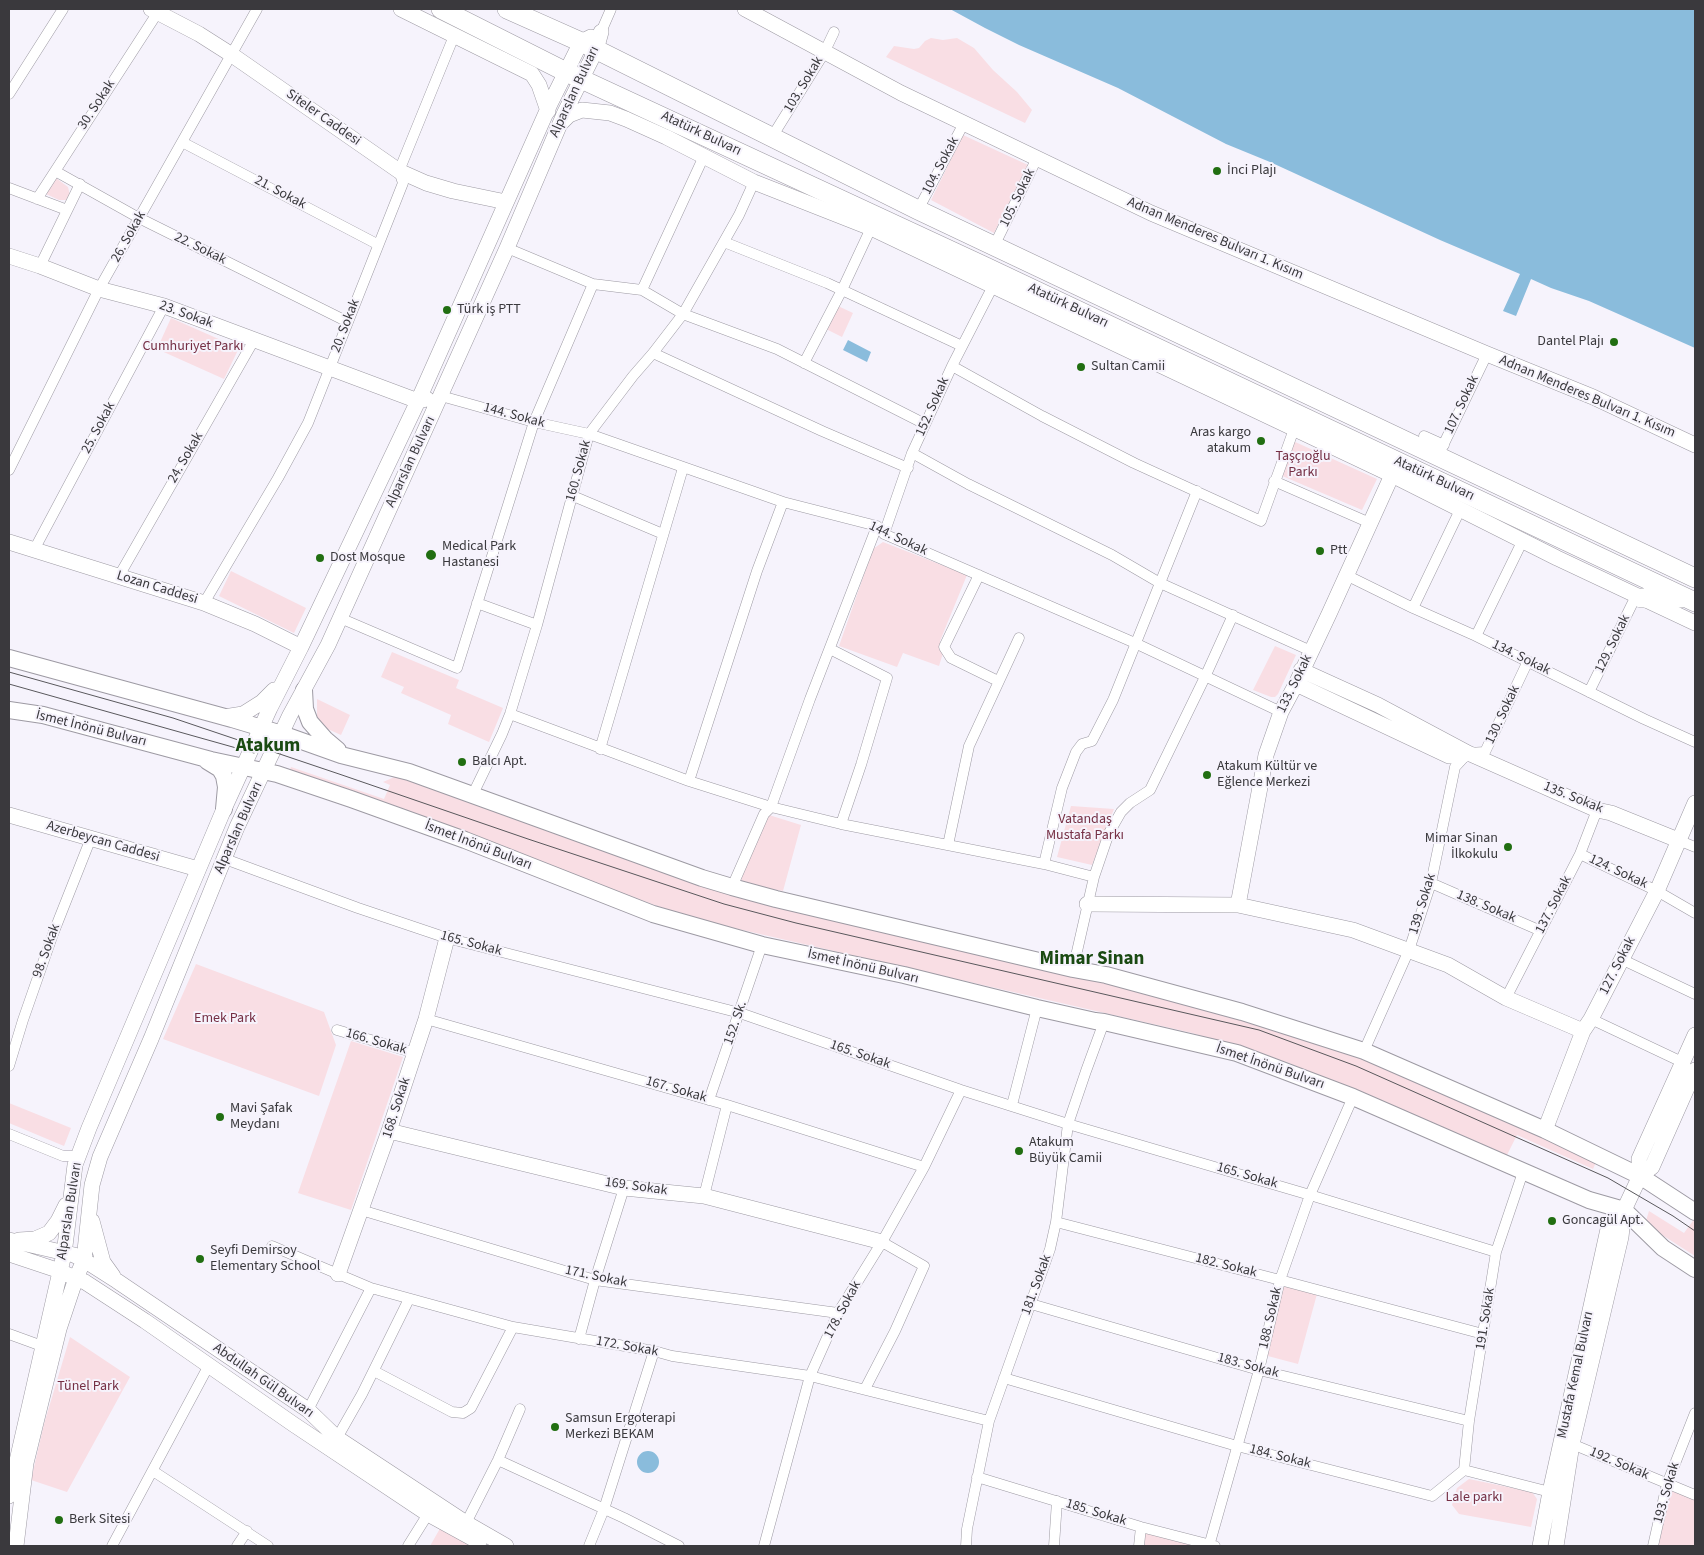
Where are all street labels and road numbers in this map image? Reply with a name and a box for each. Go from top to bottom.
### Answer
street label: Alparslan Bulvarı [547,44,603,140]
street label: 103. Sokak [781,54,827,116]
street label: 30. Sokak [75,77,119,133]
street label: Siteler Caddesi [282,86,364,150]
street label: Atatürk Bulvarı [658,108,744,160]
street label: 104. Sokak [919,134,963,198]
street label: 105. Sokak [997,166,1039,230]
street label: 21. Sokak [251,172,309,214]
street label: Adnan Menderes Bulvarı 1. Kısım [1124,194,1306,284]
street label: 26. Sokak [108,208,150,266]
street label: 22. Sokak [171,229,229,269]
street label: Atatürk Bulvarı [1025,280,1111,332]
street label: 20. Sokak [328,297,364,355]
street label: 23. Sokak [157,298,215,332]
street label: Adnan Menderes Bulvarı 1. Kısım [1496,352,1678,442]
street label: 107. Sokak [1441,373,1483,437]
street label: 152. Sokak [913,375,953,439]
street label: 25. Sokak [78,399,120,457]
street label: 144. Sokak [481,400,547,432]
street label: Alparslan Bulvarı [383,414,439,510]
street label: 24. Sokak [165,430,207,486]
street label: 160. Sokak [563,438,595,504]
street label: Atatürk Bulvarı [1391,453,1477,505]
street label: 144. Sokak [866,518,930,560]
street label: Lozan Caddesi [114,568,200,608]
street label: 129. Sokak [1592,612,1634,676]
street label: 134. Sokak [1489,637,1553,679]
street label: 133. Sokak [1274,652,1316,716]
street label: 130. Sokak [1482,683,1524,747]
street label: İsmet İnönü Bulvarı [34,707,148,751]
street label: 135. Sokak [1541,778,1605,818]
street label: Alparslan Bulvarı [211,780,267,876]
street label: Azerbeycan Caddesi [44,818,162,866]
street label: İsmet İnönü Bulvarı [422,818,534,874]
street label: 124. Sokak [1586,851,1650,893]
street label: 139. Sokak [1406,871,1440,937]
street label: 137. Sokak [1532,873,1576,937]
street label: 138. Sokak [1454,887,1518,927]
street label: 98. Sokak [30,922,64,980]
street label: 165. Sokak [438,928,504,960]
street label: 127. Sokak [1596,934,1640,998]
street label: İsmet İnönü Bulvarı [806,946,920,988]
street label: 152. Sk. [721,999,751,1047]
street label: 166. Sokak [343,1025,409,1059]
street label: 165. Sokak [827,1037,893,1073]
street label: İsmet İnönü Bulvarı [1214,1041,1326,1093]
street label: 167. Sokak [643,1073,709,1107]
street label: 168. Sokak [379,1075,415,1141]
street label: 165. Sokak [1214,1159,1280,1193]
street label: Alparslan Bulvarı [54,1161,86,1261]
street label: 169. Sokak [604,1174,668,1200]
street label: 182. Sokak [1193,1250,1259,1282]
street label: 181. Sokak [1018,1253,1056,1317]
street label: 171. Sokak [563,1262,629,1292]
street label: 178. Sokak [821,1278,865,1342]
street label: 188. Sokak [1256,1285,1286,1351]
street label: 191. Sokak [1473,1287,1499,1351]
street label: Mustafa Kemal Bulvarı [1554,1310,1598,1440]
street label: 172. Sokak [595,1333,659,1361]
street label: Abdullah Gül Bulvarı [209,1340,317,1422]
street label: 183. Sokak [1215,1350,1281,1382]
street label: 184. Sokak [1247,1441,1313,1473]
street label: 192. Sokak [1587,1444,1651,1484]
street label: 193. Sokak [1650,1460,1684,1526]
street label: 185. Sokak [1063,1496,1129,1530]

